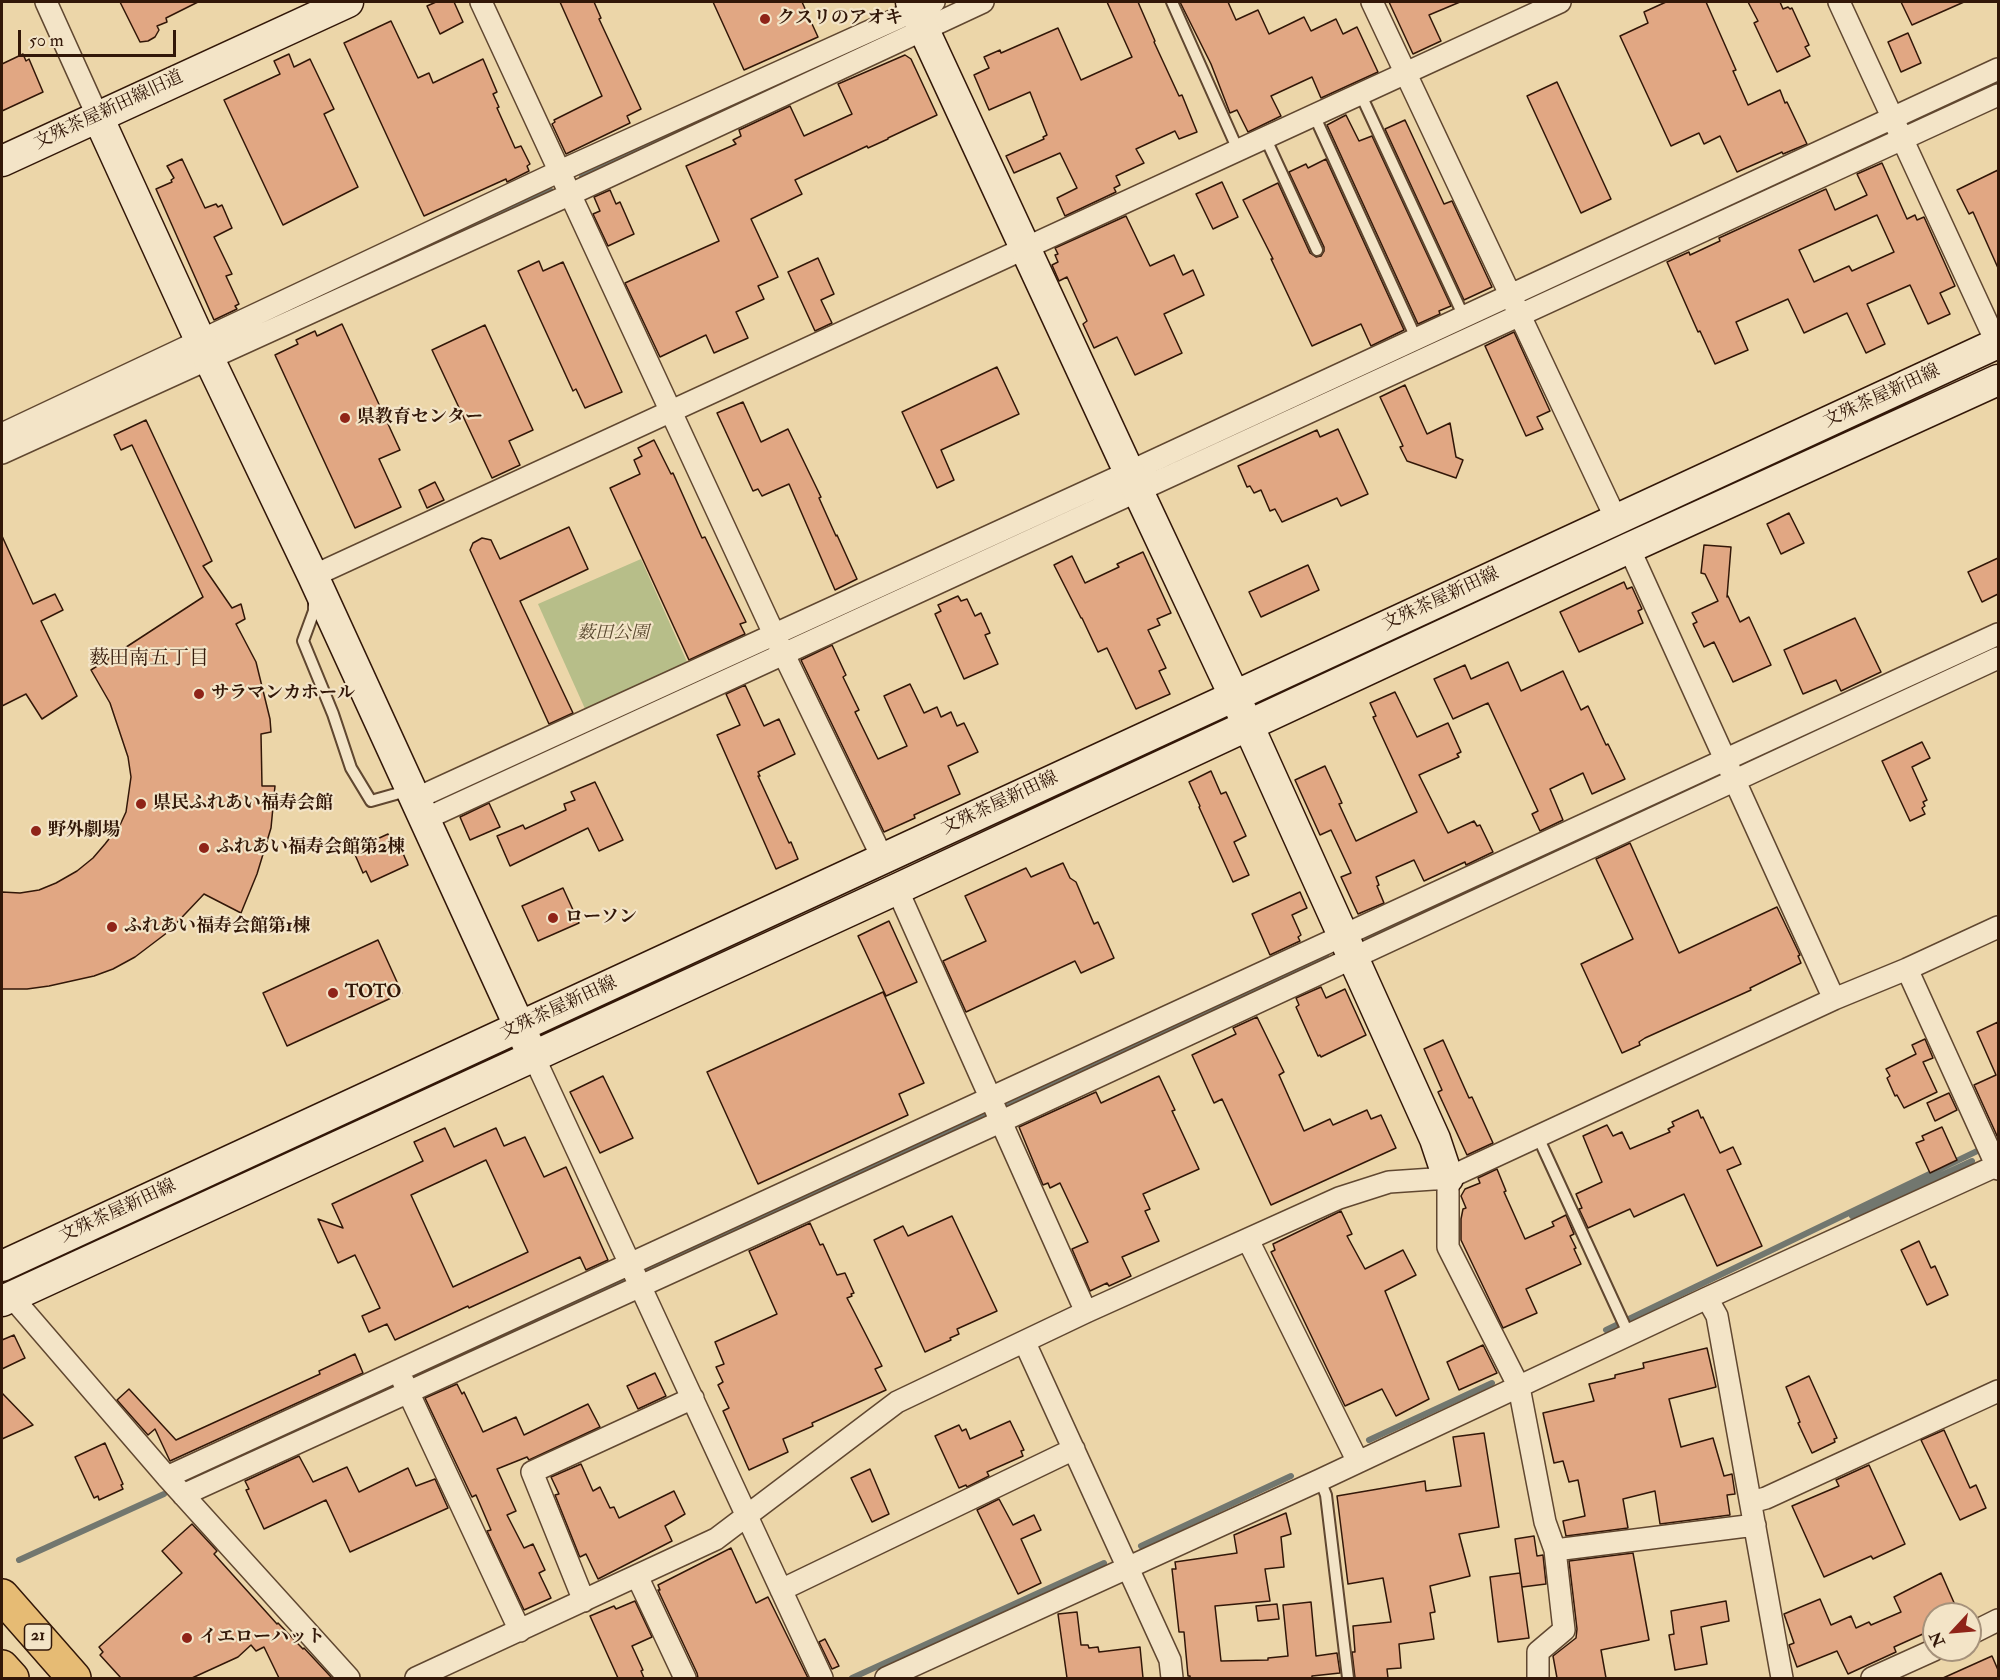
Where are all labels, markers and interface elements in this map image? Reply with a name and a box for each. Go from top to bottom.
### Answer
place label: クスリのアオキ [777,8,903,30]
marker: クスリのアオキ [758,12,772,26]
scale bar [21,18,178,56]
text: 50 m [29,29,64,52]
street label: 文殊茶屋新田線旧道 [31,67,187,155]
street label: 文殊茶屋新田線 [1820,361,1944,433]
place label: 県教育センター [357,407,483,429]
marker: 県教育センター [338,411,352,425]
street label: 文殊茶屋新田線 [1379,564,1503,636]
park label: 薮田公園 [577,623,649,645]
district label: 薮田南五丁目 [89,648,209,672]
place label: サラマンカホール [211,683,355,705]
marker: サラマンカホール [192,687,206,701]
street label: 文殊茶屋新田線 [938,768,1062,840]
place label: 県民ふれあい福寿会館 [153,793,333,815]
marker: 県民ふれあい福寿会館 [134,797,148,811]
place label: 野外劇場 [48,820,120,842]
marker: 野外劇場 [29,824,43,838]
place label: ふれあい福寿会館第2棟 [216,837,405,859]
marker: ふれあい福寿会館第2棟 [197,841,211,855]
place label: ローソン [565,907,637,929]
marker: ローソン [546,911,560,925]
place label: ふれあい福寿会館第1棟 [124,916,310,938]
marker: ふれあい福寿会館第1棟 [105,920,119,934]
street label: 文殊茶屋新田線 [497,973,621,1045]
place label: TOTO [345,982,401,1004]
marker: TOTO [326,986,340,1000]
street label: 文殊茶屋新田線 [56,1176,180,1248]
north arrow [1922,1602,1982,1662]
road number: 21 [24,1624,51,1650]
place label: イエローハット [199,1627,325,1649]
text: N [1925,1628,1950,1650]
marker: イエローハット [180,1631,194,1645]

